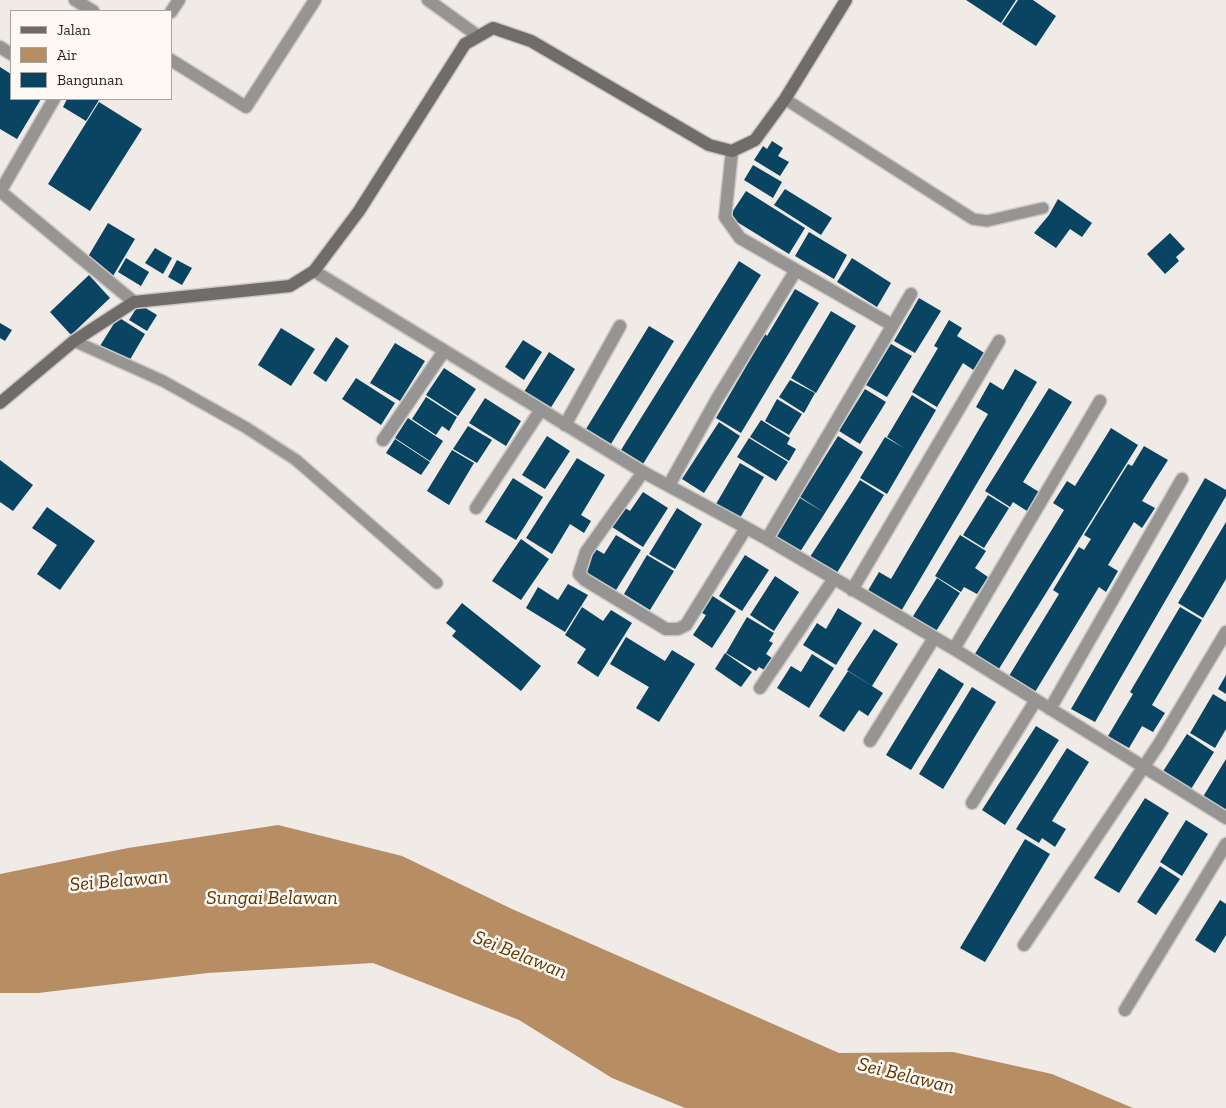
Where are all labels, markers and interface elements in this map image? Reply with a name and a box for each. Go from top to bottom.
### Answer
legend [10,10,172,100]
text: Jalan [57,21,91,39]
text: Air [57,46,77,64]
text: Bangunan [57,71,123,89]
water label: Sei Belawan [69,865,169,897]
water label: Sungai Belawan [206,886,338,910]
water label: Sei Belawan [470,925,570,985]
water label: Sei Belawan [855,1052,957,1100]

